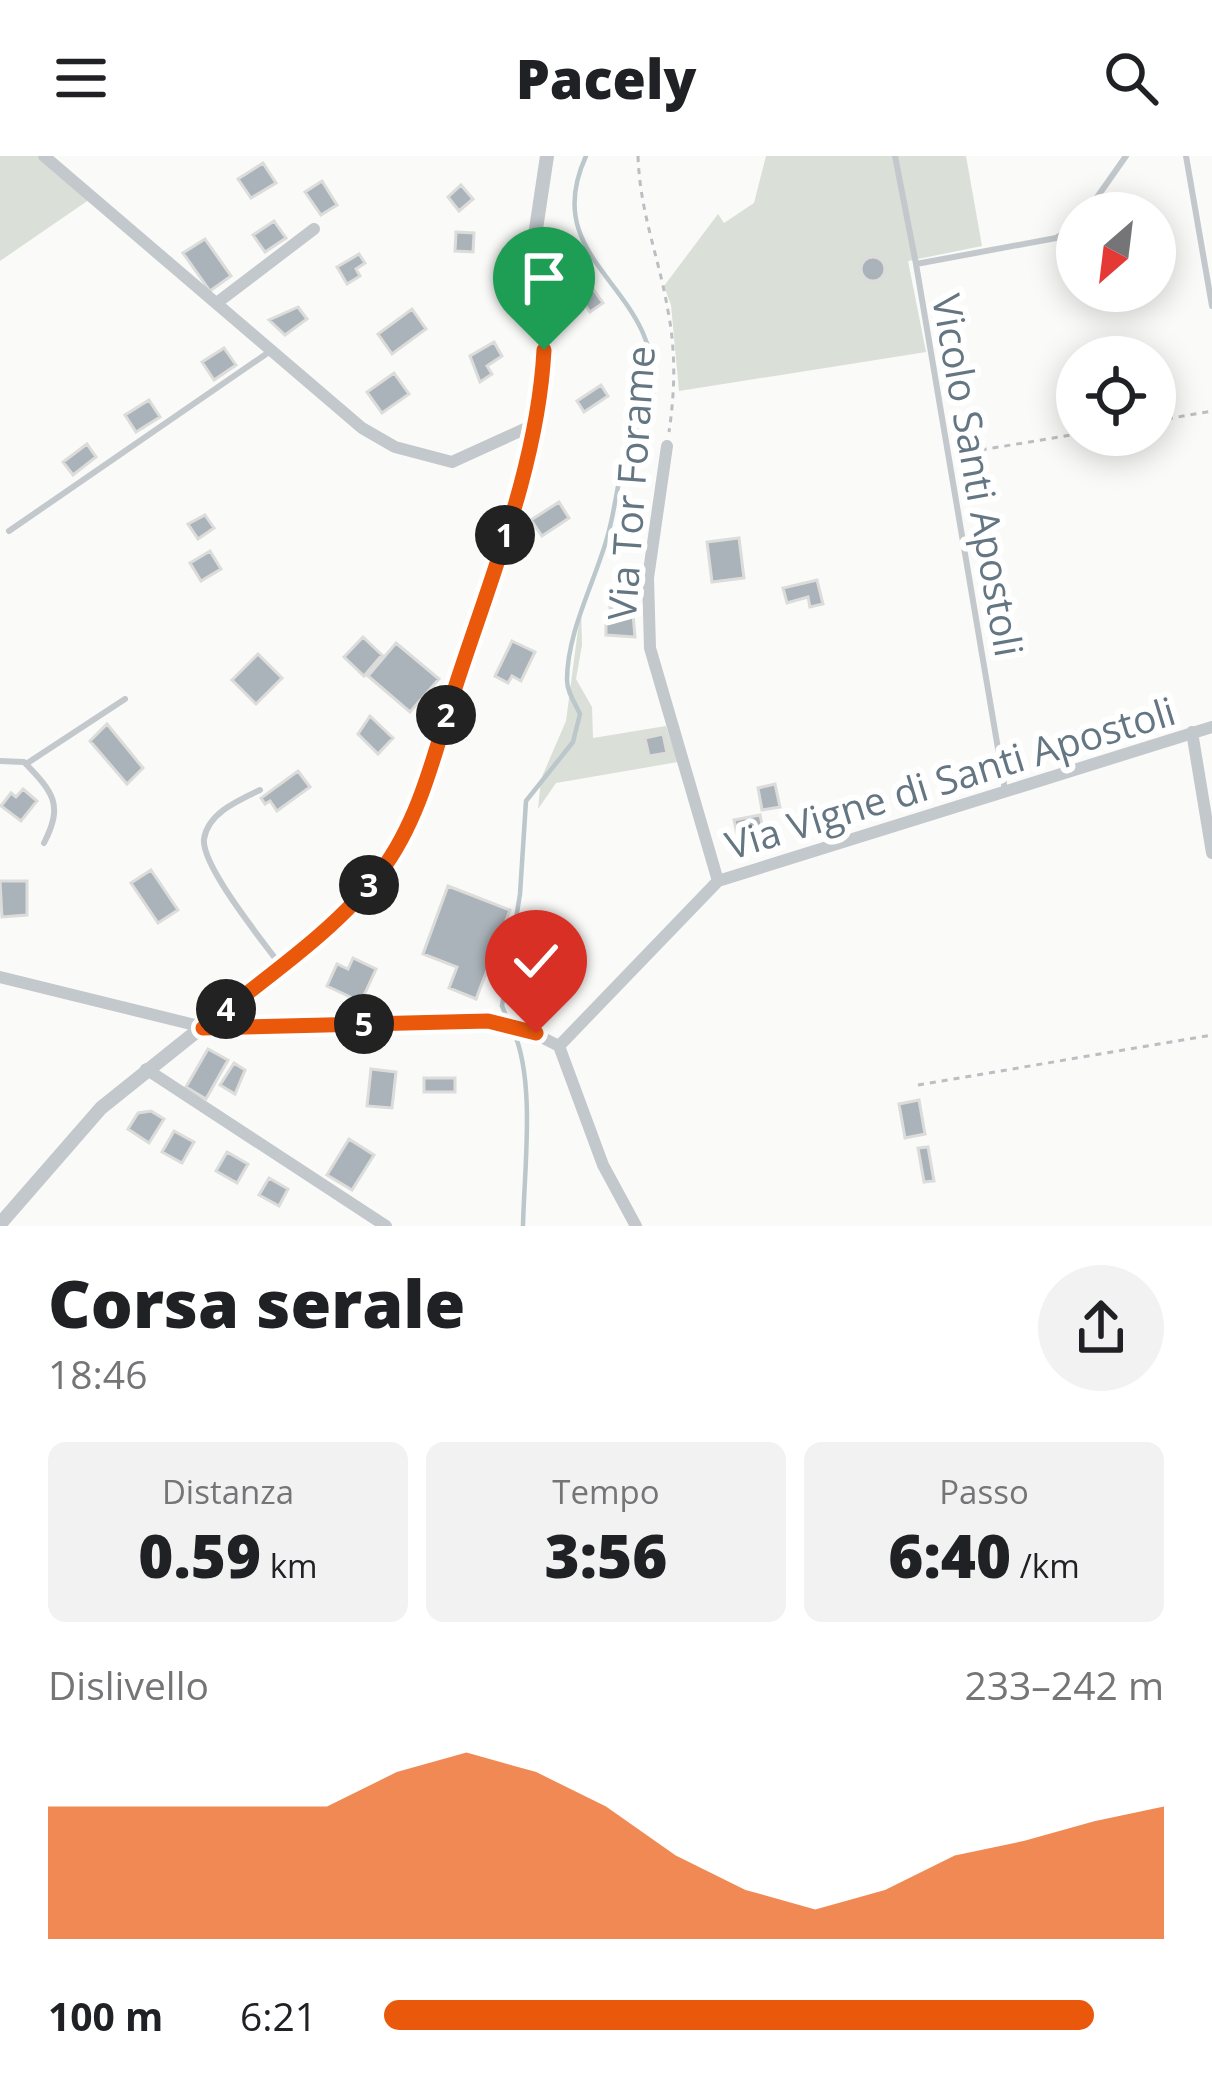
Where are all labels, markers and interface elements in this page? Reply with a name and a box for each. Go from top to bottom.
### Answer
text: Pacely [516,41,696,115]
icon: menu [48,45,114,111]
icon: search [1098,45,1164,111]
north arrow [1056,192,1176,312]
map controls [1056,192,1176,456]
pin [493,227,595,350]
icon: arrive [511,245,577,311]
street label: Vicolo Santi Apostoli [921,290,1037,660]
button: locate [1056,336,1176,456]
street label: Via Tor Forame [594,344,666,622]
pin: 1 [475,505,535,565]
text: 1 [496,512,514,557]
street label: Via Vigne di Santi Apostoli [719,683,1181,871]
pin: 2 [416,685,476,745]
text: 2 [437,692,455,737]
pin: 3 [339,855,399,915]
text: 3 [360,862,378,907]
pin [485,910,587,1033]
icon: check [503,928,569,994]
pin: 4 [196,979,256,1039]
text: 4 [217,986,235,1031]
pin: 5 [334,994,394,1054]
text: 5 [355,1001,373,1046]
text: Corsa serale [48,1257,465,1347]
button: share [1038,1265,1164,1391]
text: 18:46 [48,1347,147,1400]
text: Distanza [162,1469,294,1514]
text: Tempo [552,1469,660,1514]
text: Passo [939,1469,1029,1514]
text: 0.59 [138,1514,261,1596]
text: 3:56 [545,1514,667,1596]
text: 6:40 [888,1514,1011,1596]
text: km [261,1543,318,1588]
text: /km [1011,1543,1080,1588]
text: Dislivello [48,1658,209,1711]
text: 233–242 m [964,1658,1164,1711]
text: 100 m [48,1989,163,2042]
text: 6:21 [240,1989,317,2042]

